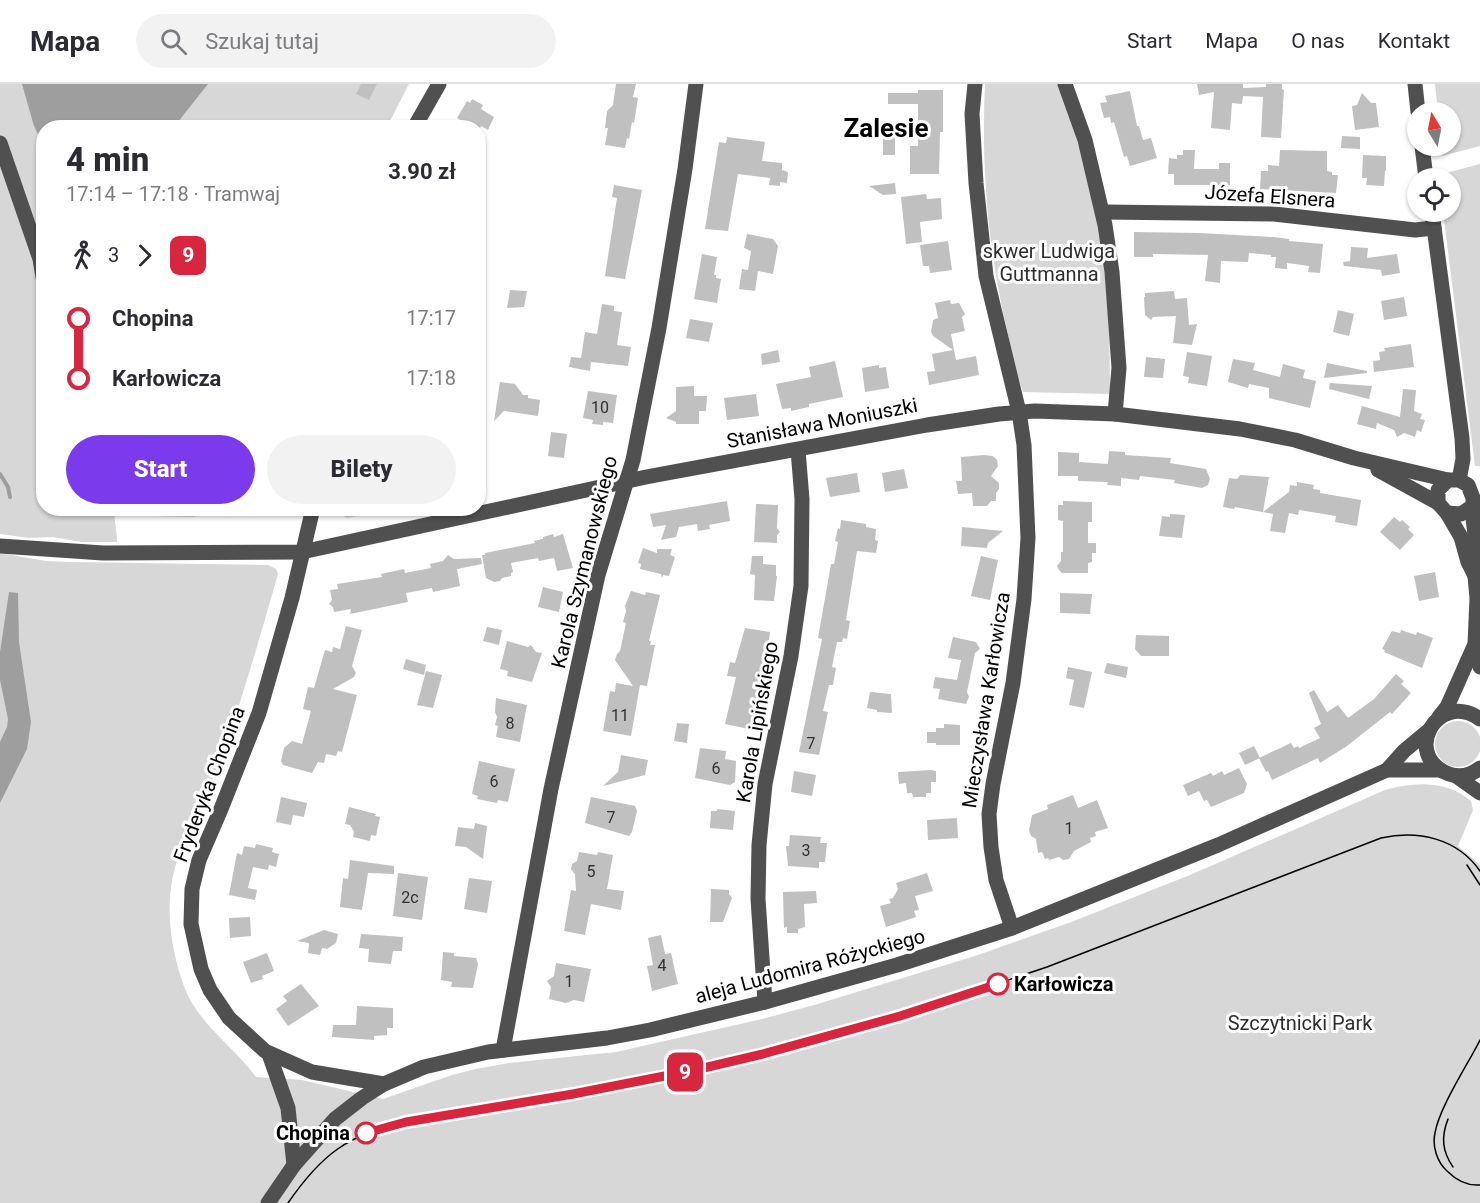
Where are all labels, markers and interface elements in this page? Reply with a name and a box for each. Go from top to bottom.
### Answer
search box [136,14,556,68]
text: Mapa [30,25,100,58]
icon: search [157,25,190,58]
text: Szukaj tutaj [205,29,319,54]
text: Start [1127,29,1172,53]
text: Mapa [1205,29,1258,53]
text: O nas [1291,29,1345,53]
text: Kontakt [1378,29,1450,53]
north arrow [1407,102,1461,156]
map controls [1407,102,1461,222]
district label: Zalesie [844,113,928,143]
text: 4 min [66,140,149,179]
text: 3.90 zł [388,159,456,184]
button: locate [1407,168,1461,222]
street label: Józefa Elsnera [1204,179,1336,213]
text: 17:14 – 17:18 · Tramwaj [66,182,280,206]
icon: walk [66,239,99,272]
icon: forward [128,239,161,272]
park label: skwer Ludwiga Guttmanna [983,239,1115,286]
text: 3 [108,243,119,267]
text: 9 [182,243,194,267]
text: Chopina [112,306,193,331]
text: 17:17 [406,306,456,330]
text: Karłowicza [112,366,221,391]
text: 17:18 [406,366,456,390]
street label: Stanisława Moniuszki [725,393,919,453]
house number: 10 [591,398,609,417]
button: Start [66,435,255,504]
button: Bilety [267,435,456,504]
street label: Karola Szymanowskiego [546,453,622,671]
street label: Mieczysława Karłowicza [957,590,1015,810]
street label: Karola Lipińskiego [731,639,783,805]
street label: Fryderyka Chopina [168,703,250,865]
house number: 11 [611,706,629,725]
house number: 8 [506,714,515,733]
house number: 7 [807,734,816,753]
house number: 6 [712,759,721,778]
house number: 6 [490,772,499,791]
house number: 7 [607,808,616,827]
house number: 1 [1065,819,1074,838]
house number: 3 [802,841,811,860]
house number: 5 [587,862,596,881]
house number: 2c [401,888,419,907]
street label: aleja Ludomira Różyckiego [692,924,928,1008]
house number: 4 [658,956,667,975]
house number: 1 [565,972,574,991]
place label: Karłowicza [1014,972,1114,996]
marker: Karłowicza [987,973,1009,995]
park label: Szczytnicki Park [1228,1011,1373,1035]
line badge: 9 [666,1052,704,1092]
text: 9 [679,1060,691,1084]
place label: Chopina [276,1121,350,1145]
marker: Chopina [355,1122,377,1144]

